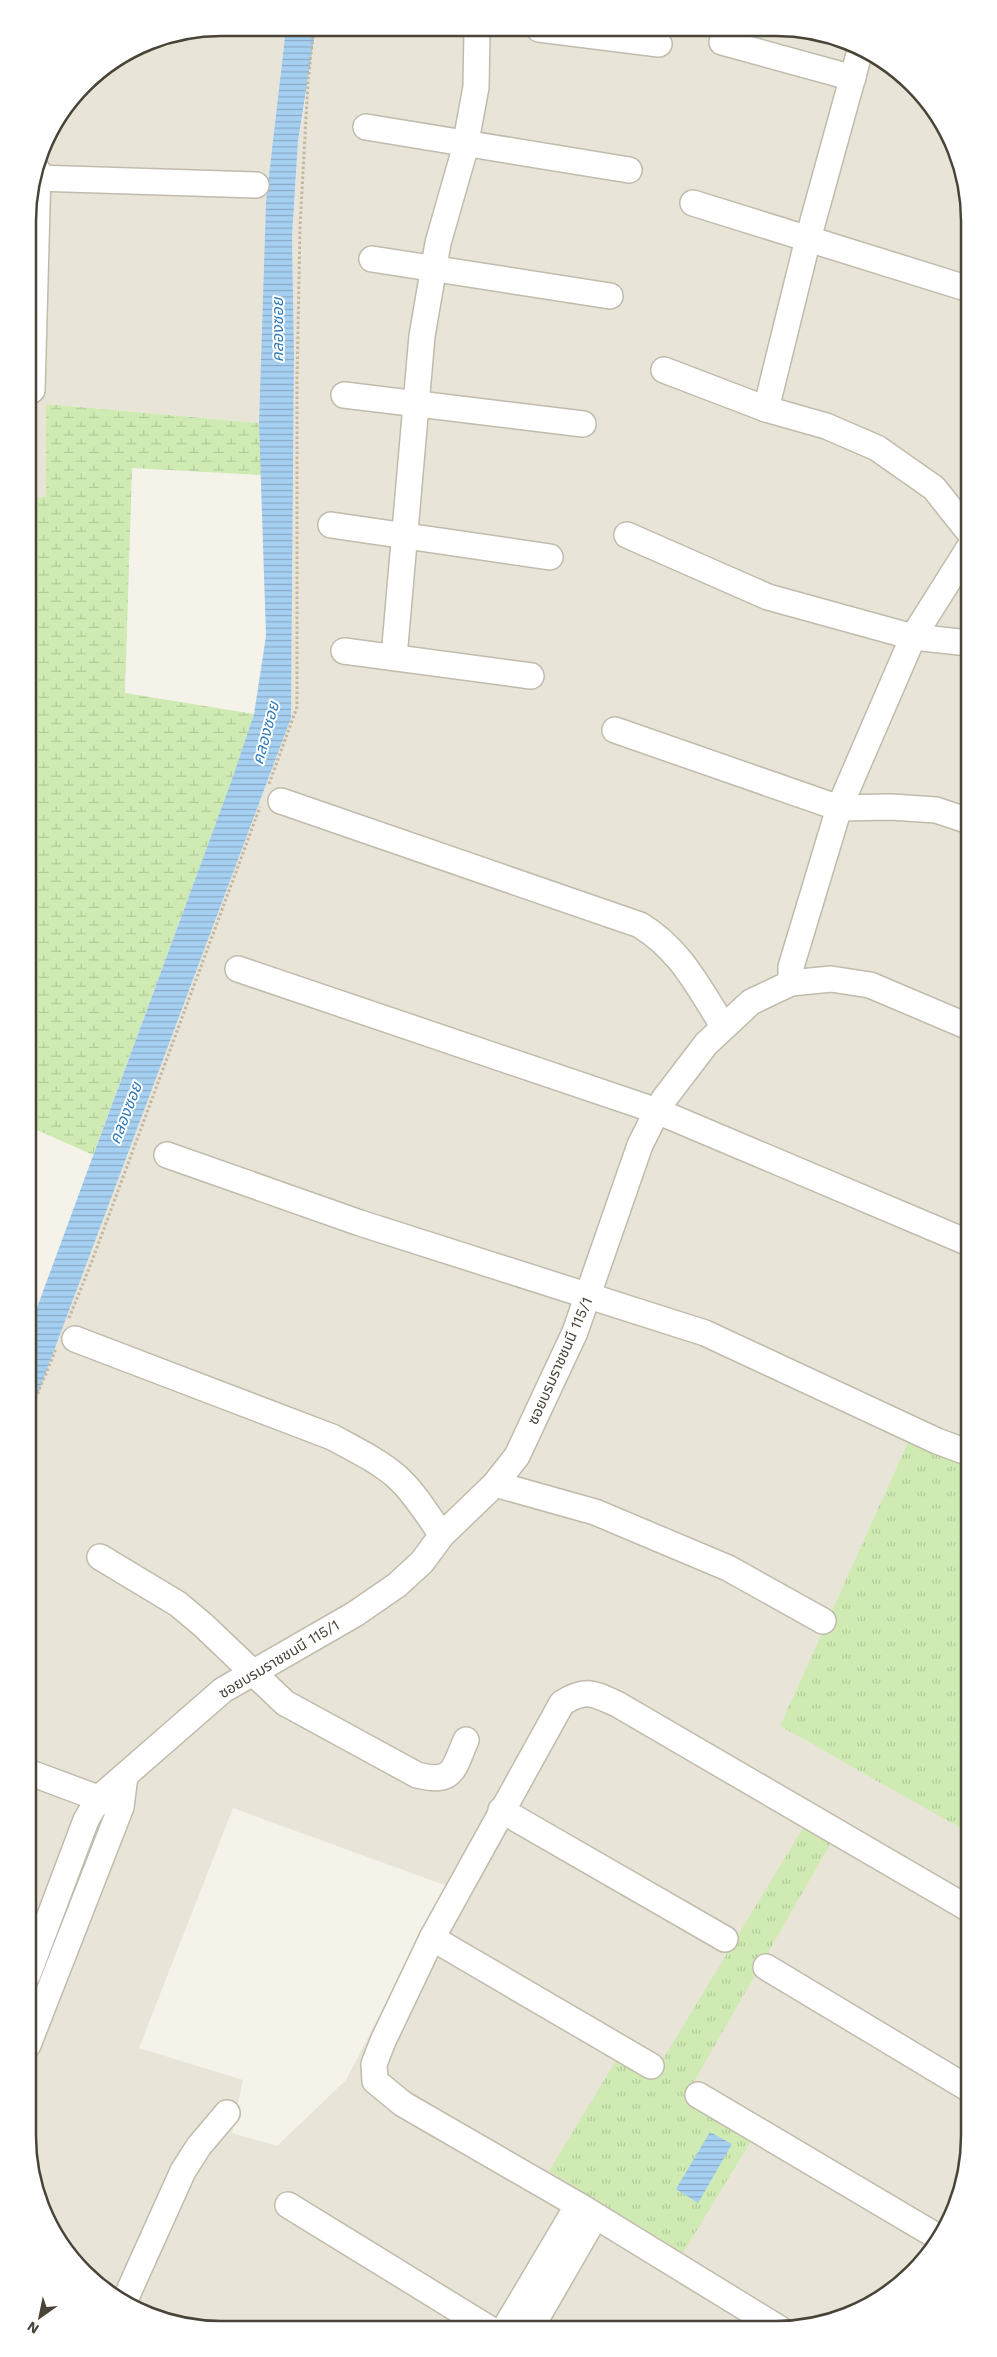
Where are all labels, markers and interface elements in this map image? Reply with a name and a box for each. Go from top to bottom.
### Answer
water label: คลองซอย [268,296,287,362]
water label: คลองซอย [248,698,283,767]
water label: คลองซอย [105,1078,146,1147]
street label: ซอยบรมราชชนนี 115/1 [524,1295,596,1427]
street label: ซอยบรมราชชนนี 115/1 [215,1616,343,1702]
north arrow [15,2292,65,2342]
text: N [24,2318,42,2337]

